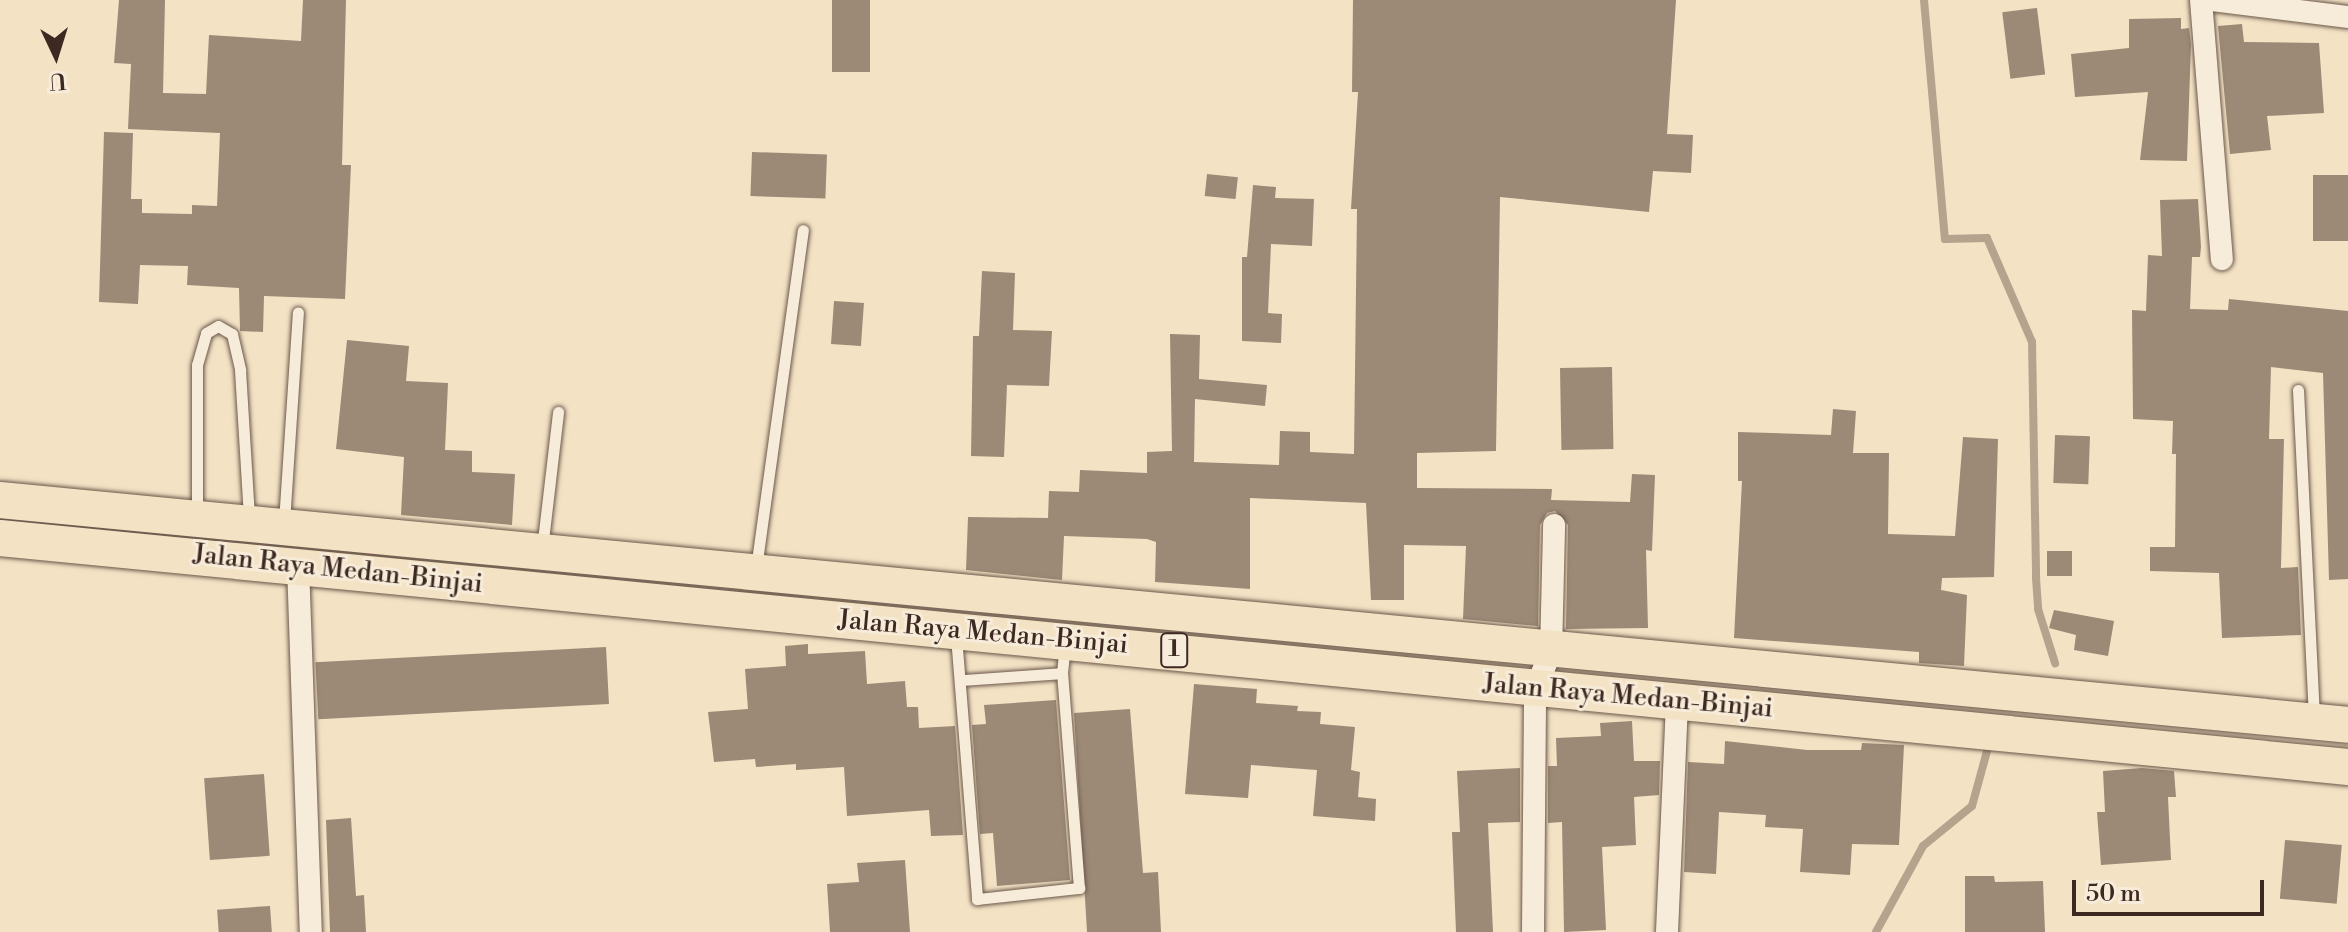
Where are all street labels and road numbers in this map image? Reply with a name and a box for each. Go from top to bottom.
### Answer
street label: Jalan Raya Medan-Binjai [192,539,484,601]
street label: Jalan Raya Medan-Binjai [837,605,1129,661]
road number: 1 [1160,630,1188,670]
street label: Jalan Raya Medan-Binjai [1482,669,1774,725]

